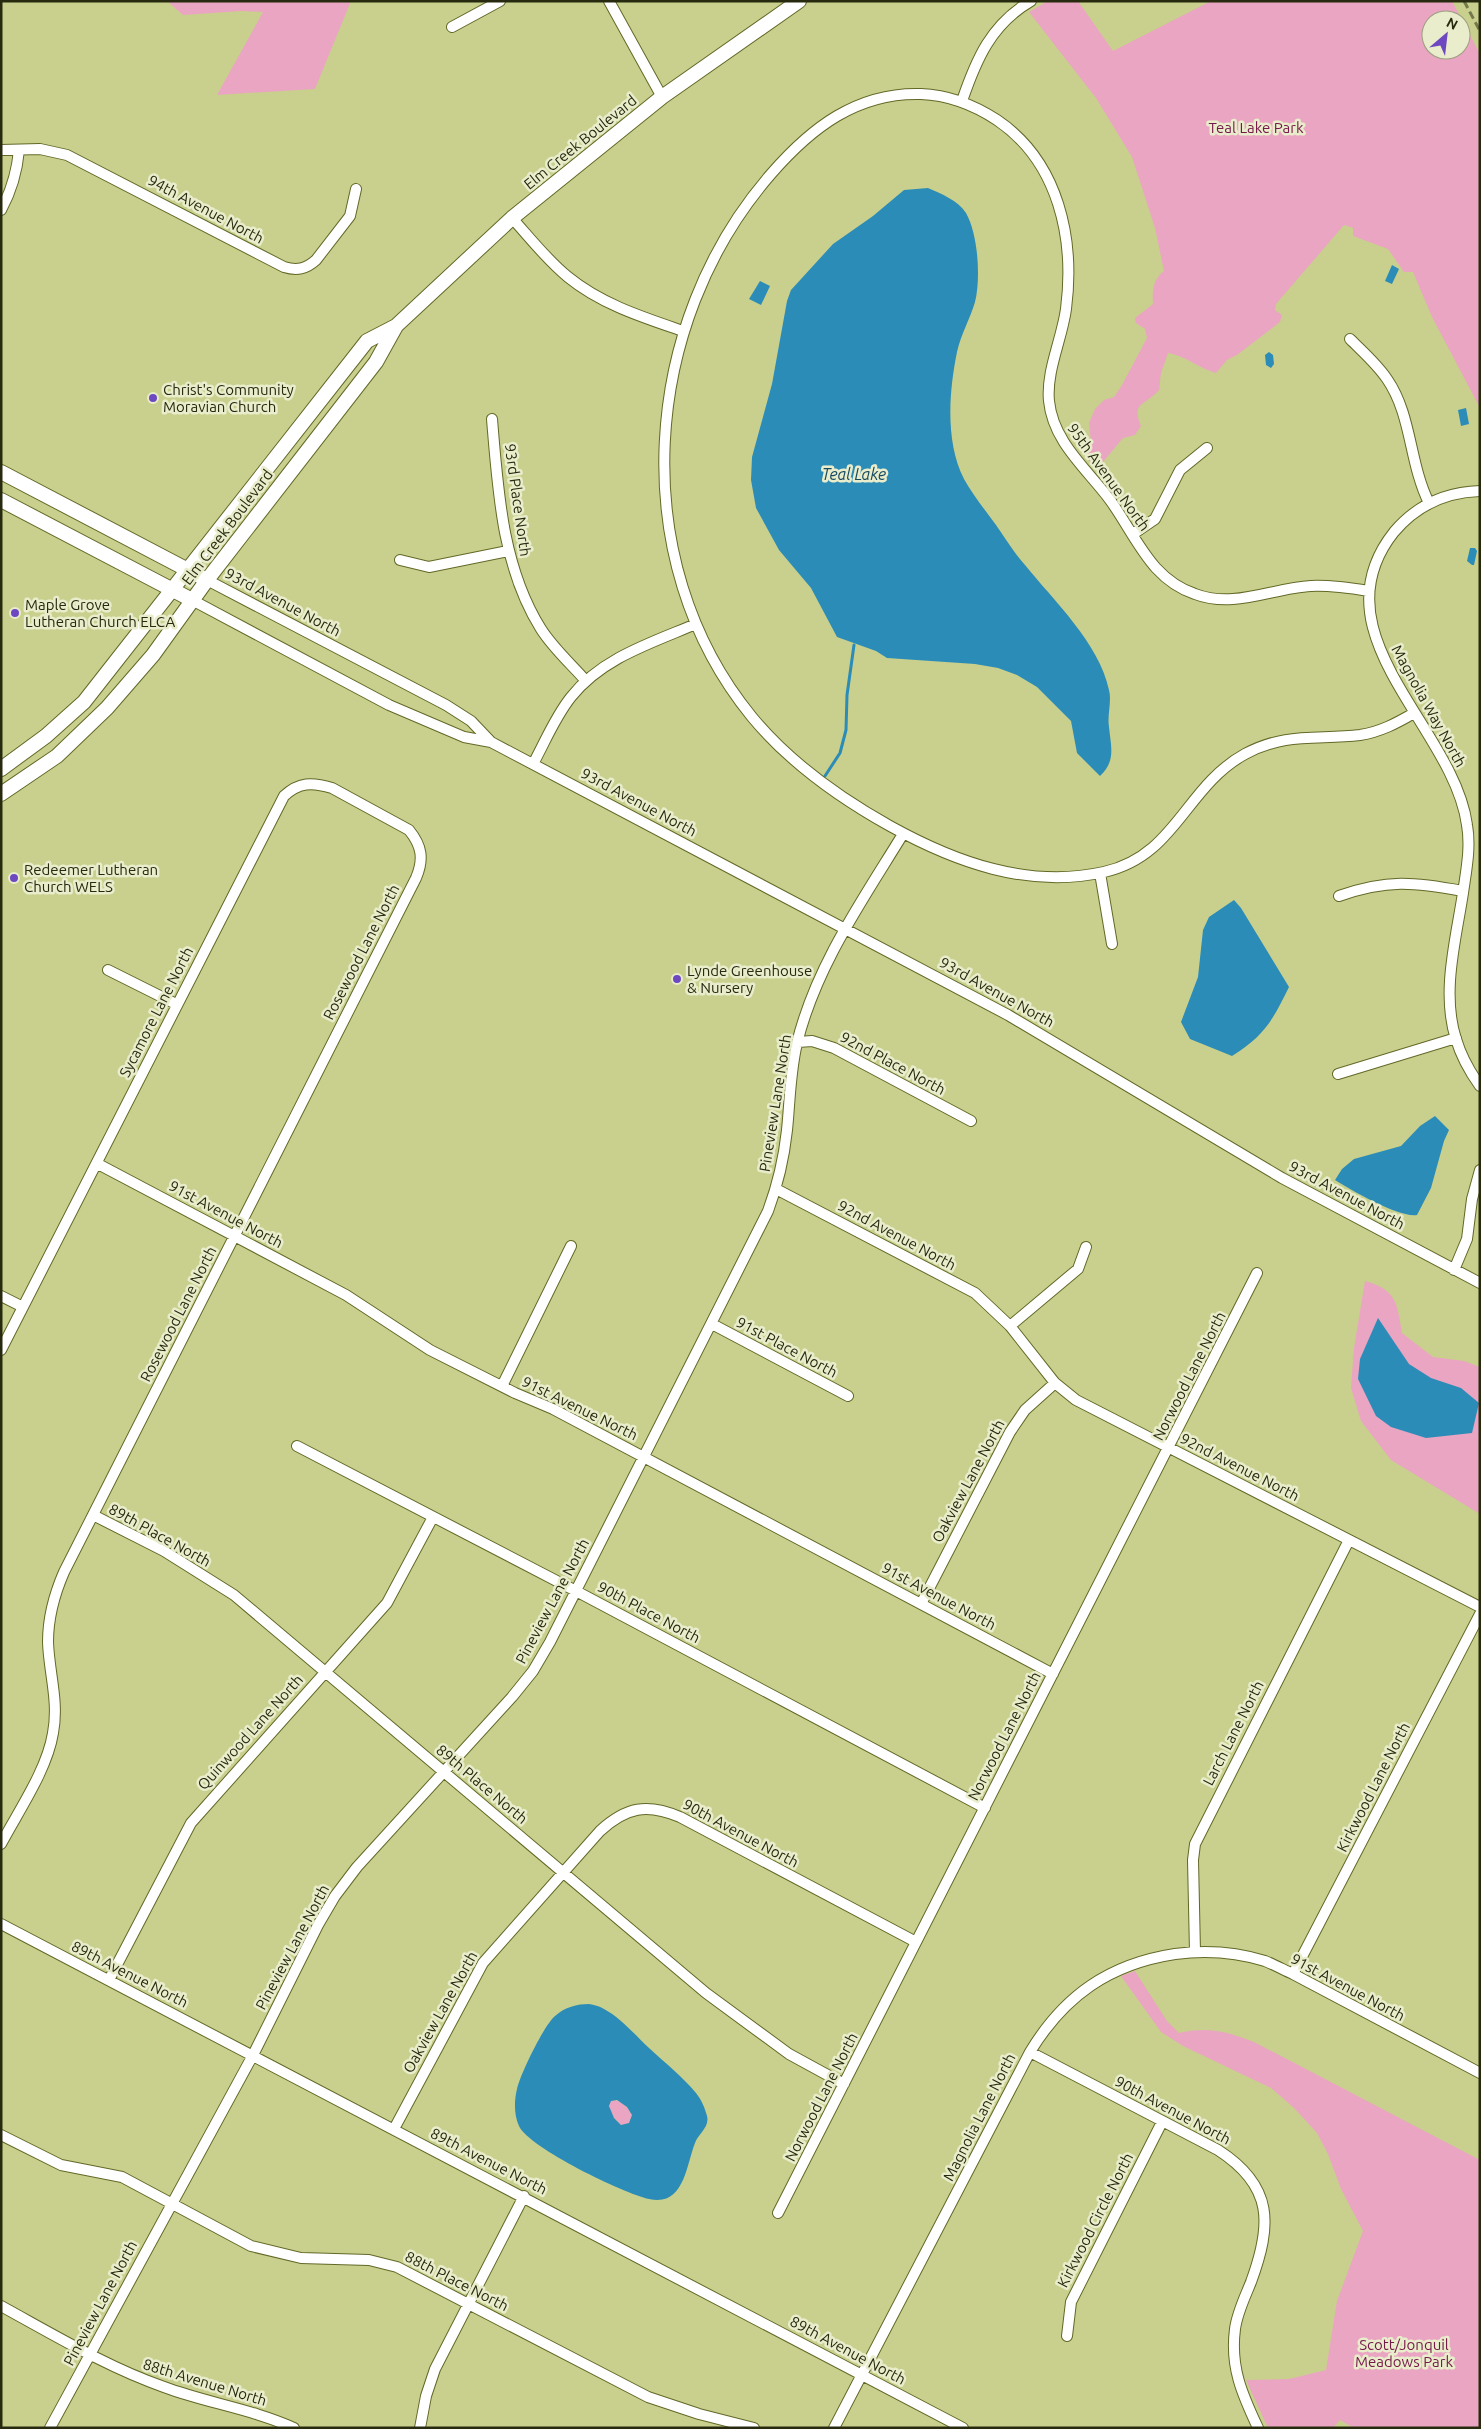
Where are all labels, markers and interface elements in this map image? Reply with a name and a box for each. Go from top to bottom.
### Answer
north arrow [1421,10,1471,60]
text: N [1444,14,1460,33]
street label: Elm Creek Boulevard [520,91,640,193]
park label: Teal Lake Park [1208,119,1304,136]
street label: 94th Avenue North [145,171,267,247]
place label: Christ's Community Moravian Church [163,381,294,415]
marker: Christ's Community Moravian Church [147,392,159,404]
street label: 95th Avenue North [1064,420,1154,534]
street label: 93rd Place North [502,443,534,557]
water label: Teal Lake [822,465,886,483]
street label: Elm Creek Boulevard [178,466,276,588]
street label: 93rd Avenue North [222,564,344,640]
place label: Maple Grove Lutheran Church ELCA [25,596,175,630]
marker: Maple Grove Lutheran Church ELCA [9,607,21,619]
street label: Magnolia Way North [1388,642,1470,770]
street label: 93rd Avenue North [578,764,700,840]
place label: Redeemer Lutheran Church WELS [24,861,158,895]
marker: Redeemer Lutheran Church WELS [8,872,20,884]
street label: Rosewood Lane North [319,882,403,1022]
street label: Sycamore Lane North [116,944,196,1080]
street label: 93rd Avenue North [937,953,1057,1031]
place label: Lynde Greenhouse & Nursery [687,962,812,996]
marker: Lynde Greenhouse & Nursery [671,973,683,985]
street label: 92nd Place North [838,1028,948,1098]
street label: Pineview Lane North [756,1033,794,1173]
street label: 93rd Avenue North [1286,1157,1408,1233]
street label: 91st Avenue North [166,1177,286,1251]
street label: 92nd Avenue North [835,1197,959,1273]
street label: Rosewood Lane North [136,1244,220,1384]
street label: Norwood Lane North [1149,1309,1229,1443]
street label: 91st Place North [734,1313,840,1381]
street label: 91st Avenue North [519,1373,641,1443]
street label: Oakview Lane North [928,1417,1008,1545]
street label: 92nd Avenue North [1178,1430,1302,1504]
street label: 89th Place North [106,1500,214,1570]
street label: Pineview Lane North [512,1536,592,1666]
street label: 91st Avenue North [879,1559,999,1633]
street label: 90th Place North [595,1578,703,1646]
street label: Norwood Lane North [964,1669,1044,1803]
street label: Quinwood Lane North [194,1671,306,1793]
street label: Larch Lane North [1199,1678,1267,1788]
street label: Kirkwood Lane North [1333,1719,1413,1855]
street label: 89th Place North [433,1741,531,1827]
street label: 90th Avenue North [680,1795,802,1871]
street label: Pineview Lane North [252,1882,332,2012]
street label: 89th Avenue North [69,1937,191,2011]
street label: Oakview Lane North [399,1948,481,2076]
street label: 91st Avenue North [1288,1950,1408,2024]
street label: Norwood Lane North [781,2030,861,2164]
street label: Magnolia Lane North [939,2050,1019,2184]
street label: 90th Avenue North [1112,2072,1234,2148]
street label: 89th Avenue North [428,2124,550,2198]
street label: Kirkwood Circle North [1054,2150,1136,2290]
street label: Pineview Lane North [60,2238,140,2368]
street label: 88th Place North [402,2248,512,2314]
street label: 89th Avenue North [787,2312,909,2388]
park label: Scott/Jonquil Meadows Park [1355,2336,1453,2370]
street label: 88th Avenue North [141,2355,269,2409]

